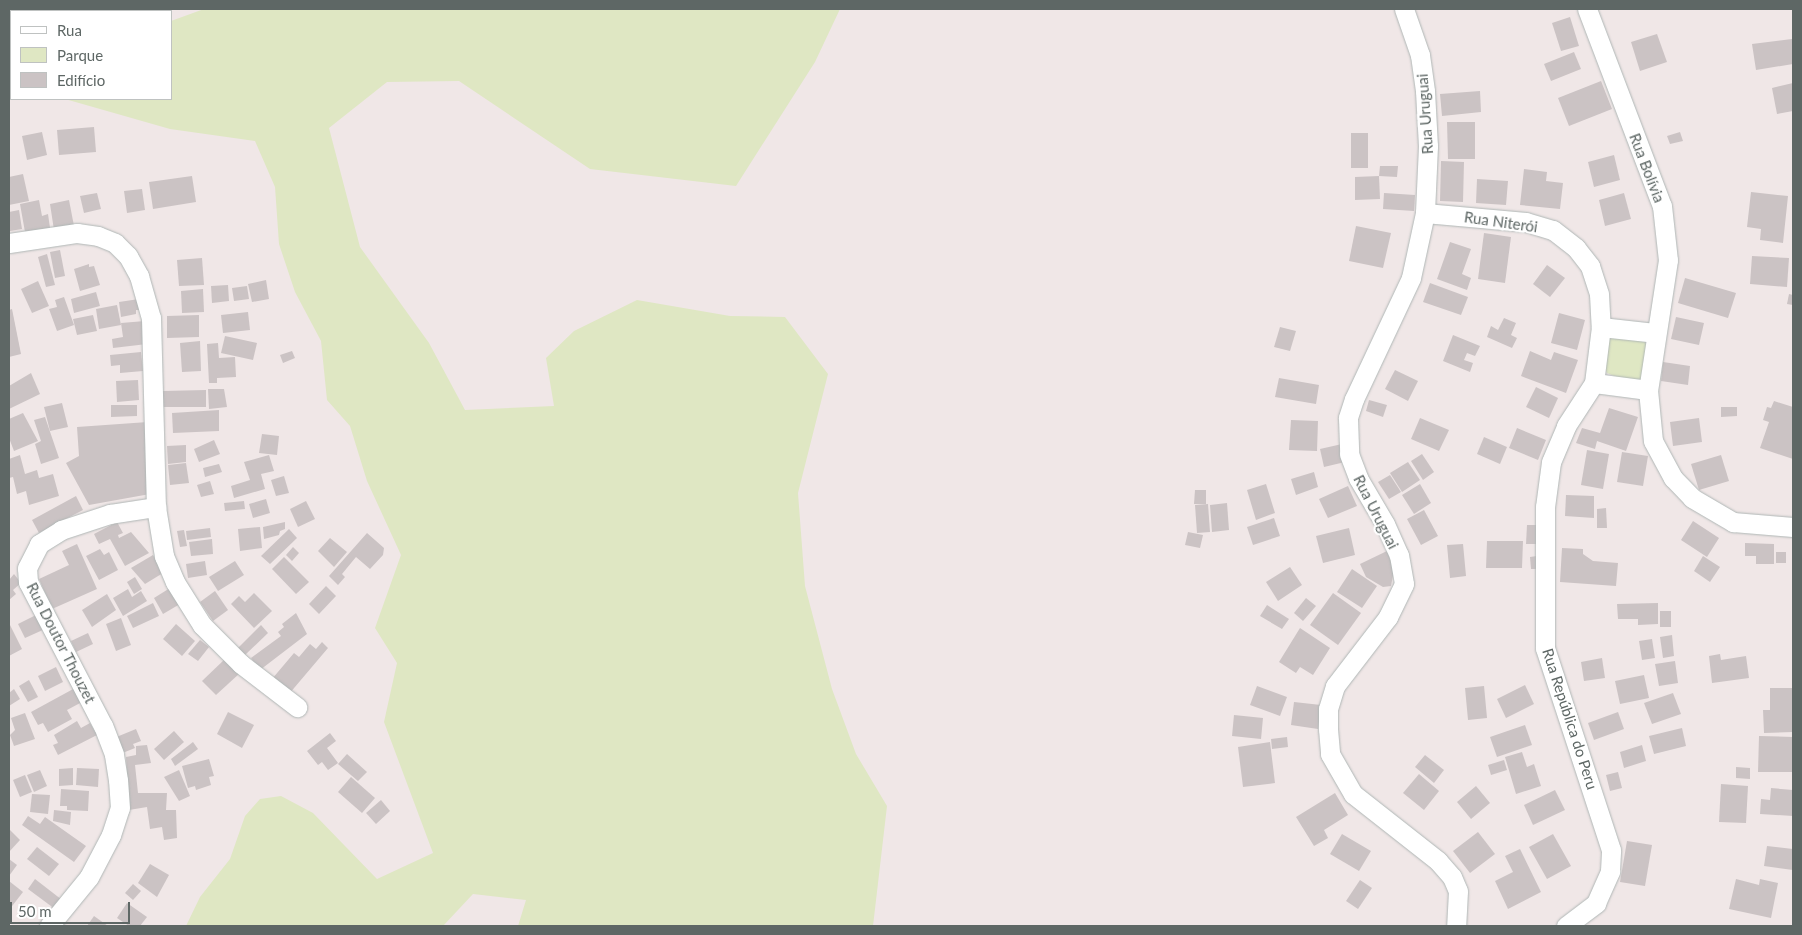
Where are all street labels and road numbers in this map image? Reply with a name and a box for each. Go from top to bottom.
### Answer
street label: Rua Uruguai [1413,73,1437,155]
street label: Rua Bolívia [1626,131,1668,205]
street label: Rua Niterói [1463,208,1539,236]
street label: Rua Uruguai [1350,472,1402,552]
street label: Rua Doutor Thouzet [23,579,99,707]
street label: Rua República do Peru [1539,646,1601,792]

